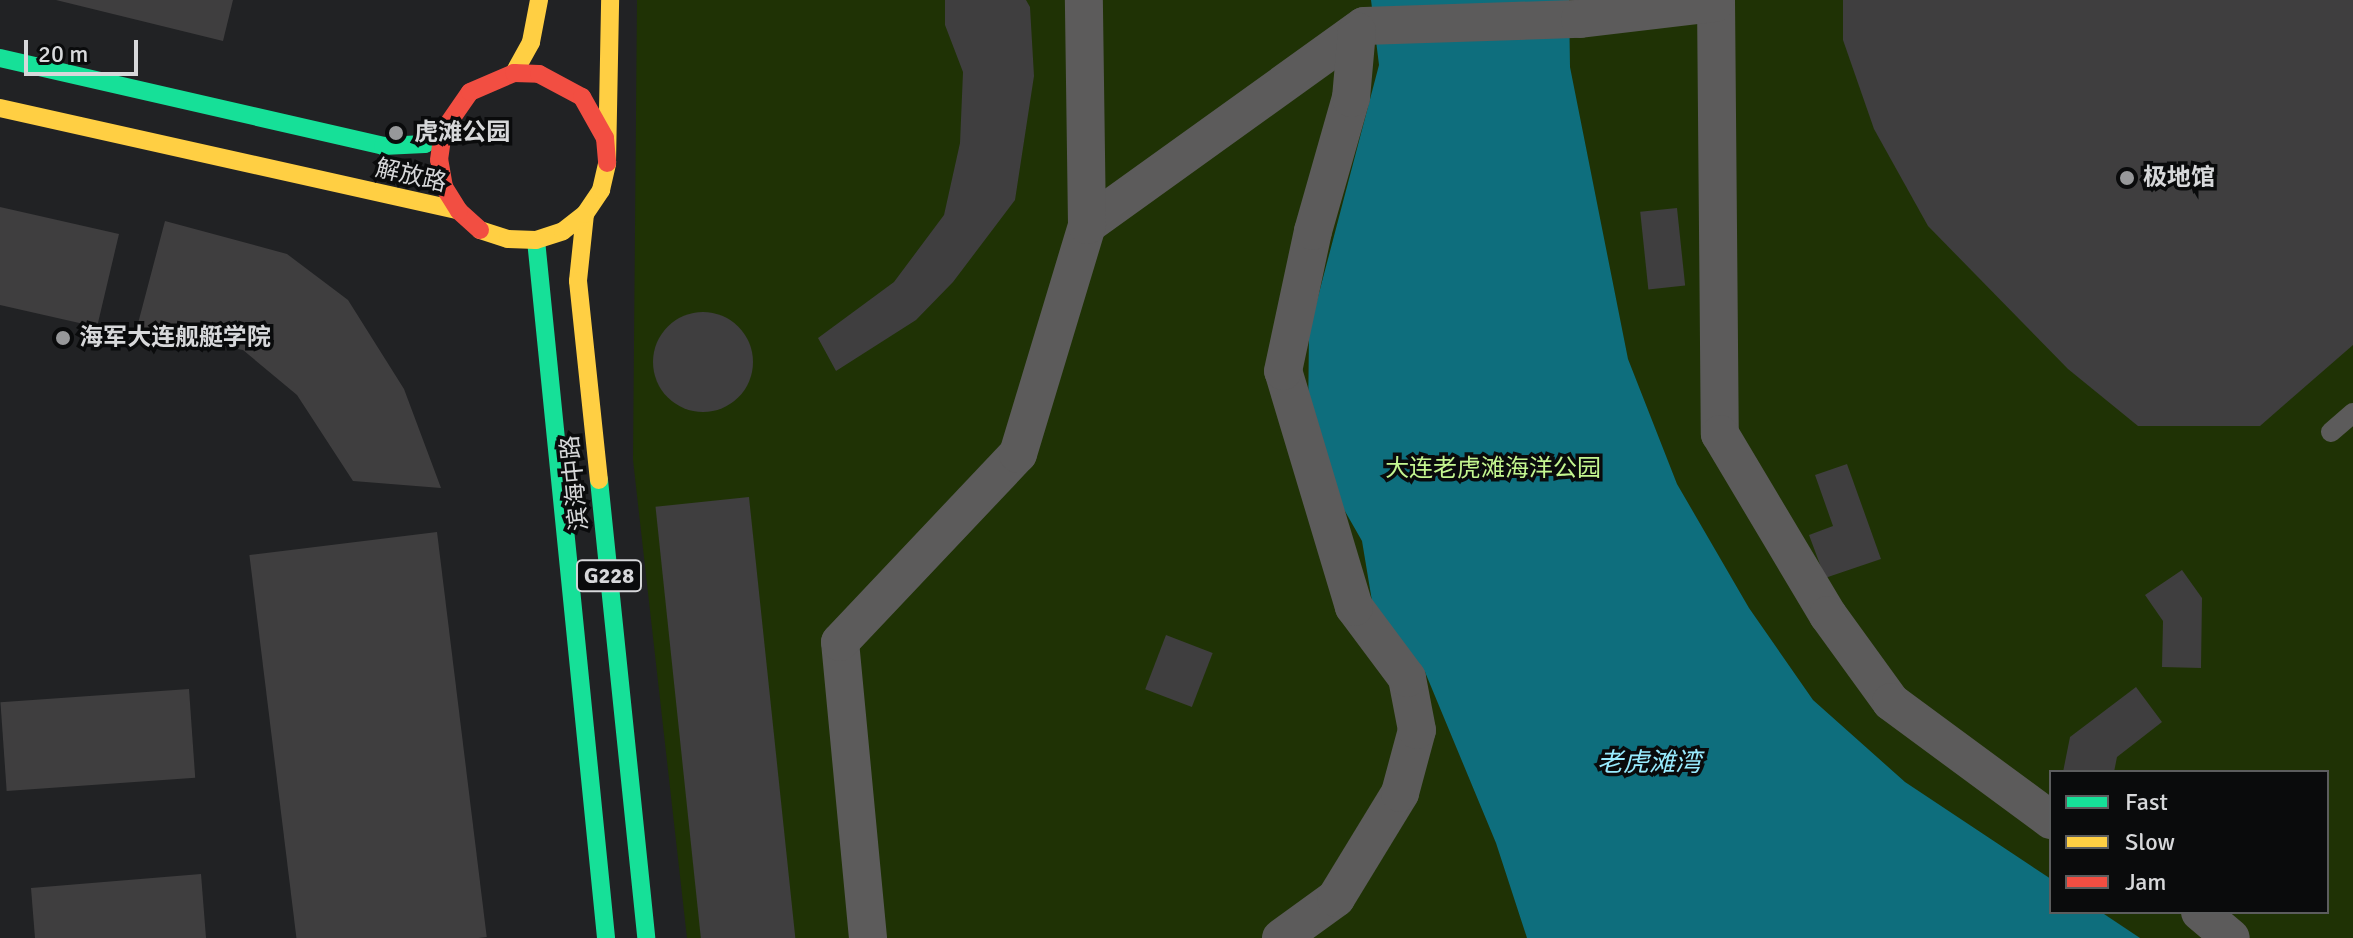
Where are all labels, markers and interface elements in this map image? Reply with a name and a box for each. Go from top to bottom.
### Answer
scale bar [28,24,142,74]
text: 20 m [38,39,88,69]
place label: 虎滩公园 [414,119,510,147]
marker: 虎滩公园 [385,122,407,144]
street label: 解放路 [373,154,449,198]
place label: 极地馆 [2143,164,2215,192]
marker: 极地馆 [2118,169,2136,187]
place label: 海军大连舰艇学院 [79,324,271,352]
marker: 海军大连舰艇学院 [54,329,72,347]
street label: 滨海中路 [556,434,594,532]
park label: 大连老虎滩海洋公园 [1385,455,1601,483]
road number: G228 [575,558,643,594]
water label: 老虎滩湾 [1597,748,1701,780]
legend [2049,770,2329,914]
text: Fast [2125,787,2168,817]
text: Slow [2125,827,2175,857]
text: Jam [2125,867,2166,897]

